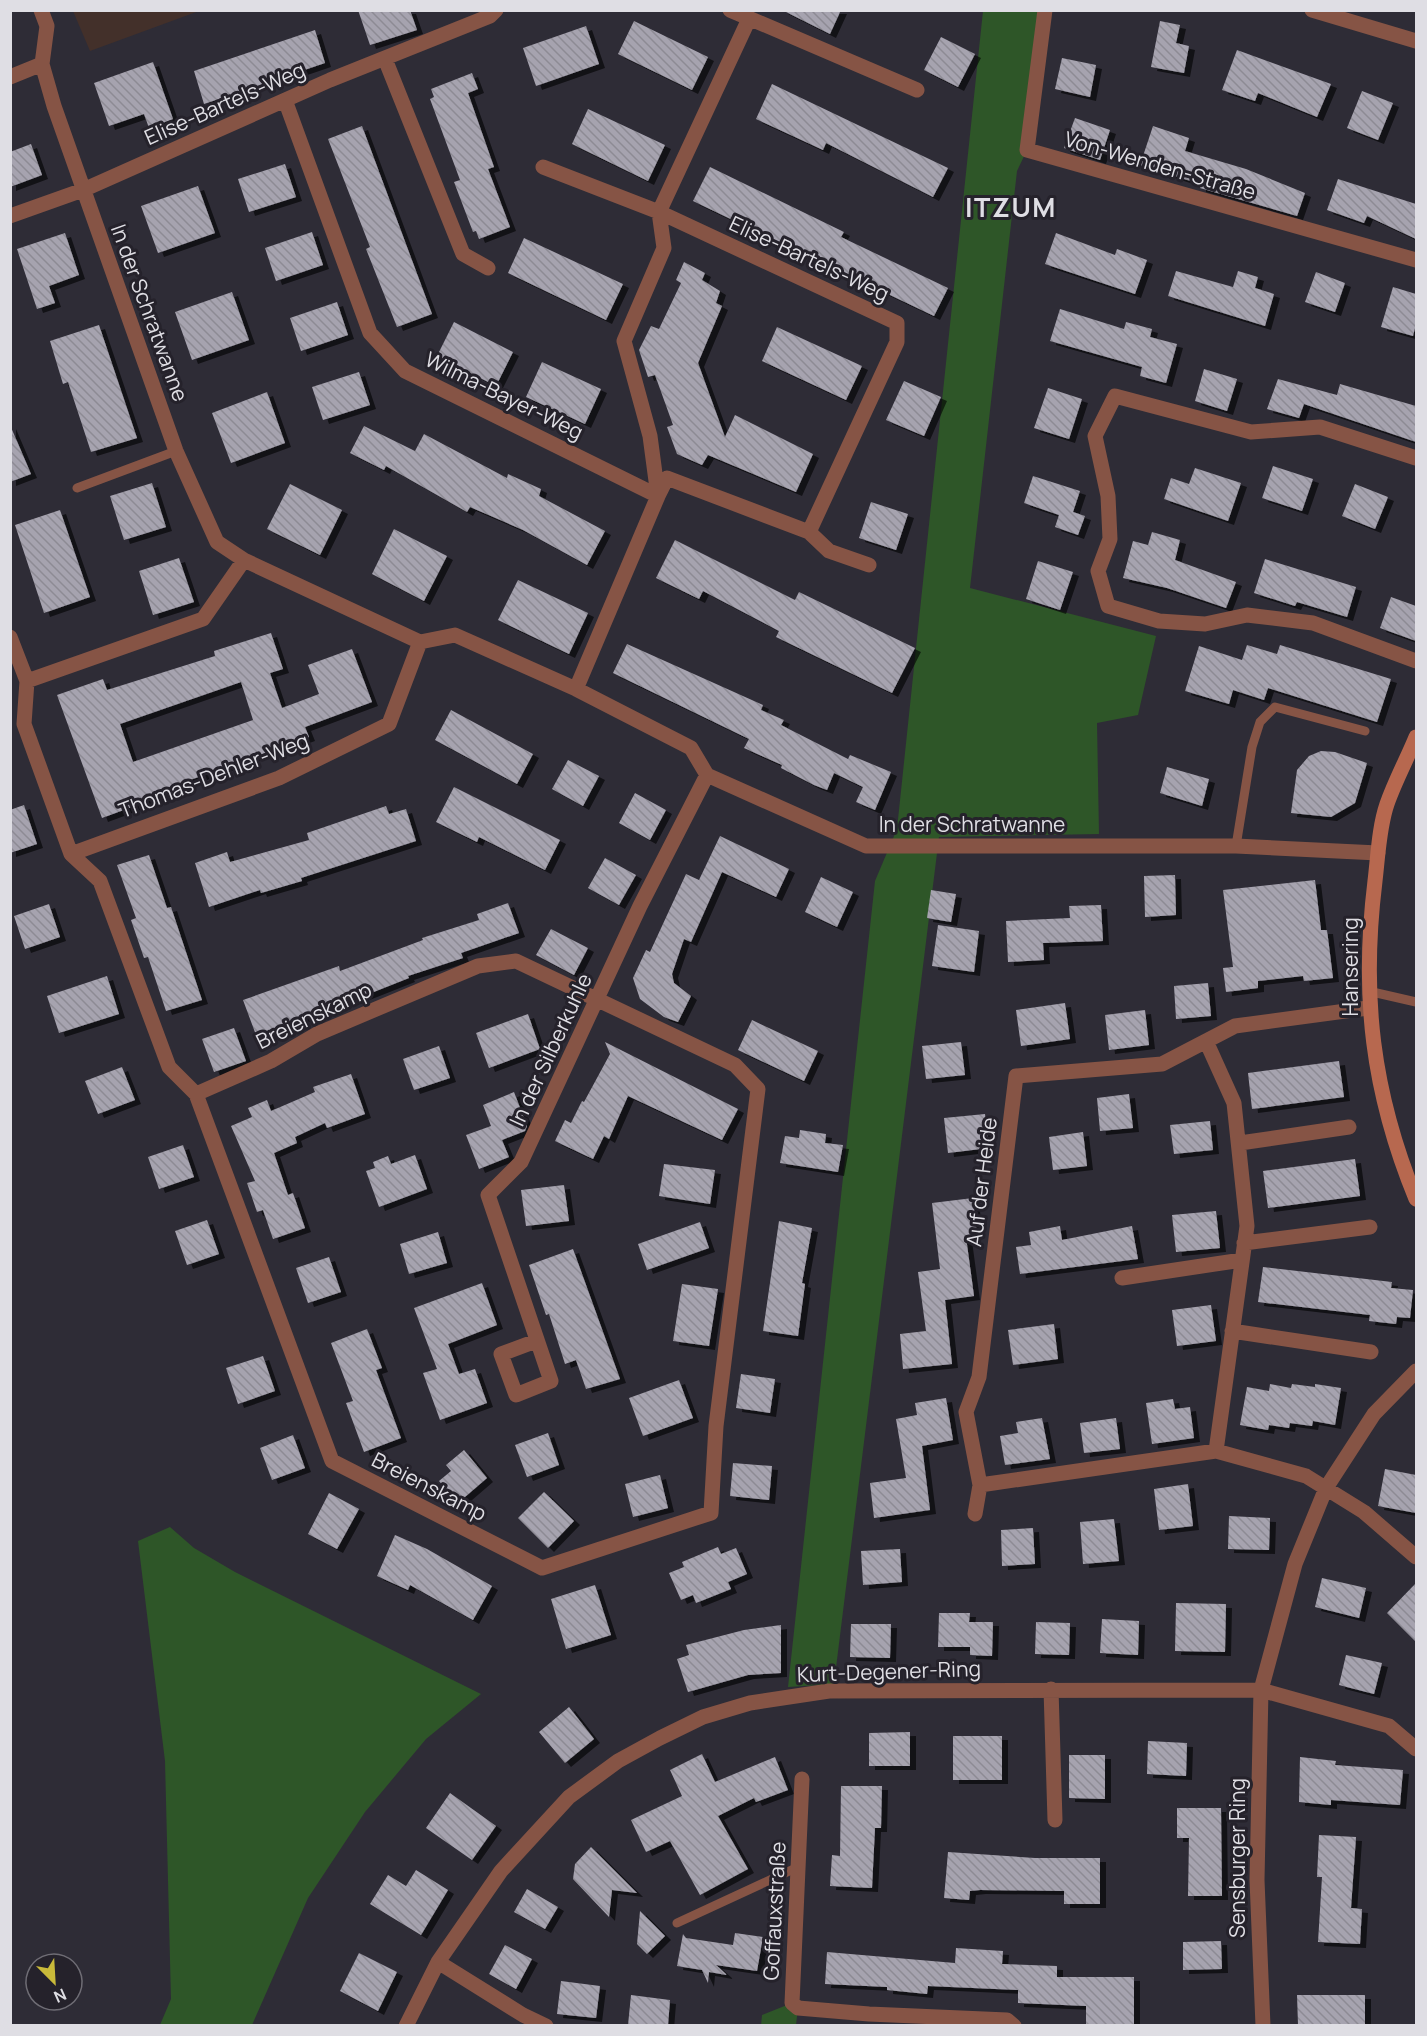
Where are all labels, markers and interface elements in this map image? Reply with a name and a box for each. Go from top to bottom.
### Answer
street label: Elise-Bartels-Weg [140,55,309,151]
street label: Von-Wenden-Straße [1061,124,1259,206]
district label: ITZUM [965,188,1057,225]
street label: Elise-Bartels-Weg [725,209,894,307]
street label: In der Schratwanne [105,220,195,405]
street label: Wilma-Bayer-Weg [421,345,588,446]
street label: Thomas-Dehler-Weg [115,726,313,824]
street label: In der Schratwanne [879,810,1065,838]
street label: Hansering [1336,917,1364,1017]
street label: In der Silberkuhle [502,969,598,1131]
street label: Breienskamp [251,975,376,1055]
street label: Auf der Heide [959,1116,1003,1248]
street label: Breienskamp [367,1445,492,1527]
street label: Kurt-Degener-Ring [797,1654,981,1688]
street label: Sensburger Ring [1223,1778,1251,1938]
street label: Goffauxstraße [756,1841,792,1981]
north arrow [24,1952,84,2012]
text: N [50,1983,70,2008]

